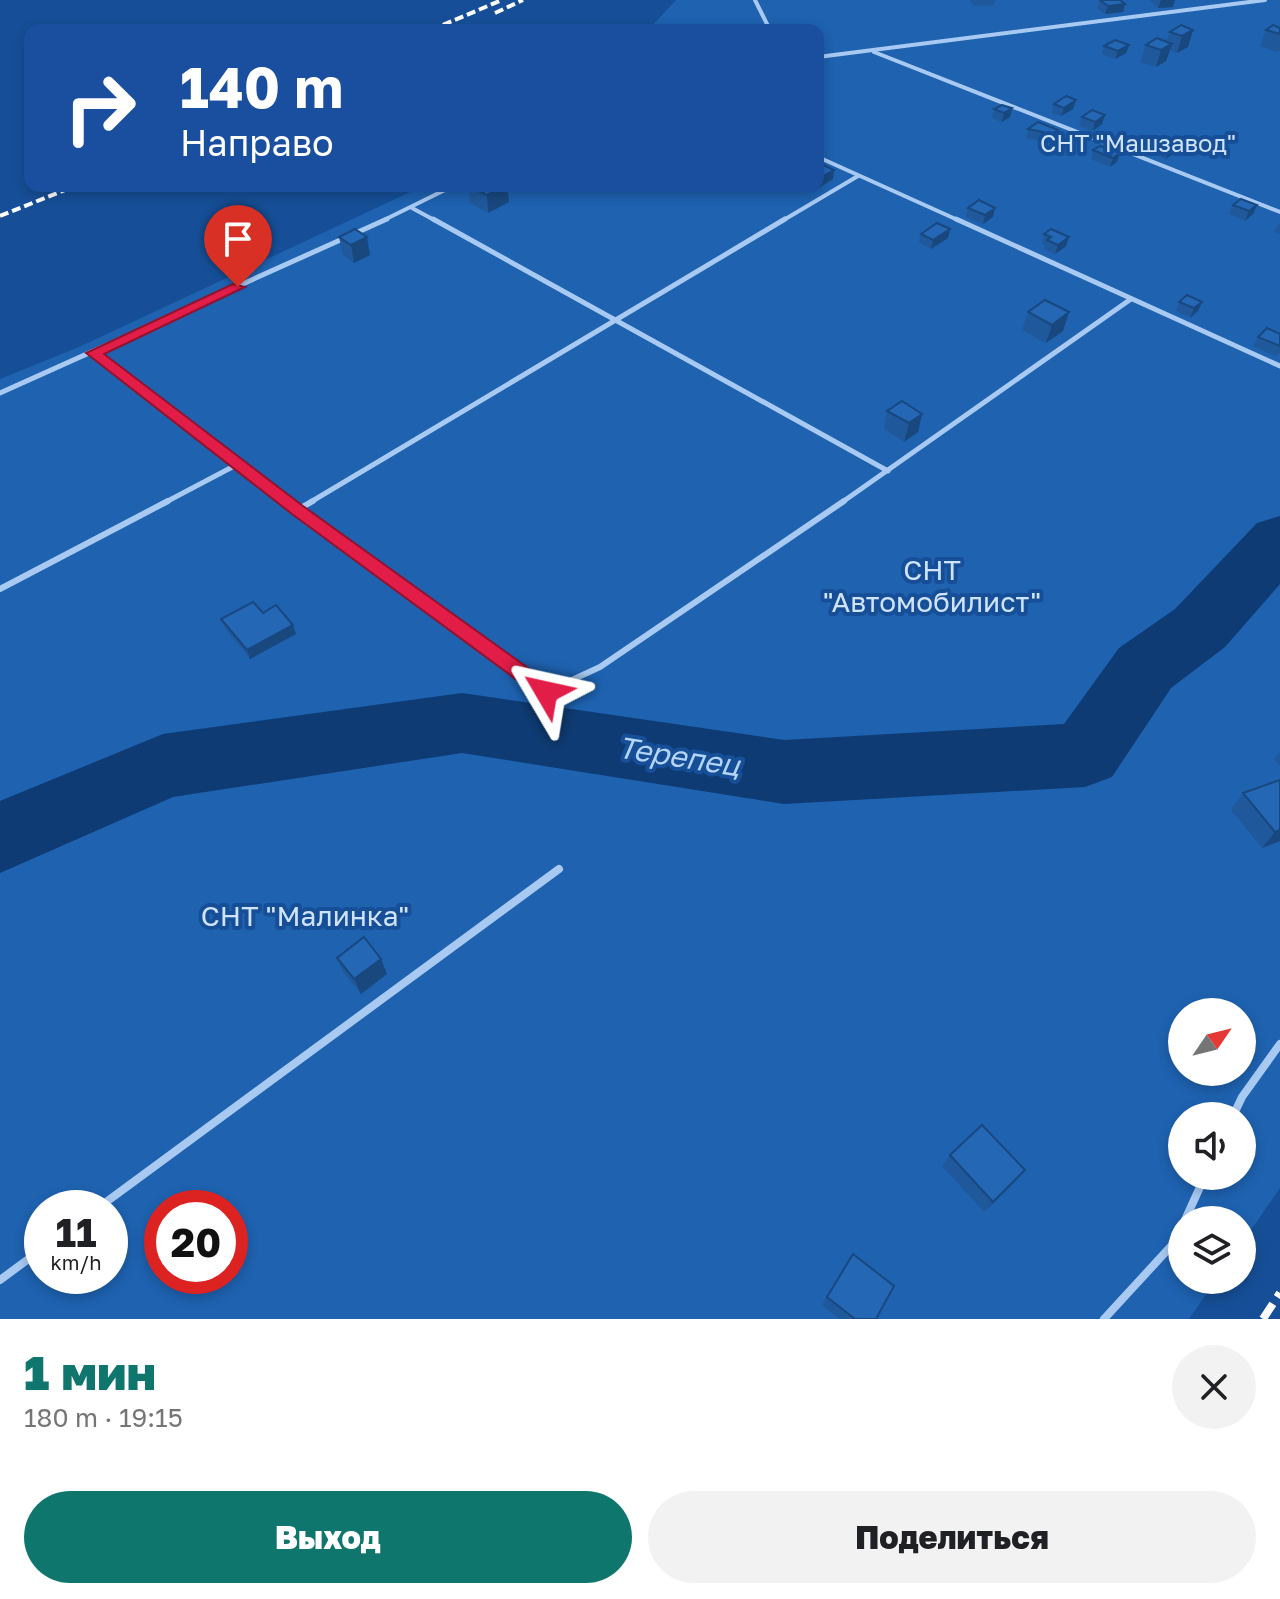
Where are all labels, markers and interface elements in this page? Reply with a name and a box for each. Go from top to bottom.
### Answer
text: 140 m [180,53,343,120]
icon: right [48,56,152,160]
text: Направо [180,121,334,164]
park label: СНТ "Машзавод" [1040,128,1236,157]
pin [204,205,272,287]
icon: arrive [216,217,260,261]
park label: СНТ "Автомобилист" [823,553,1041,618]
position arrow [504,650,588,734]
water label: Терепец [615,729,744,784]
park label: СНТ "Малинка" [201,899,409,932]
north arrow [1168,998,1256,1086]
map controls [1168,998,1256,1294]
button: sound [1168,1102,1256,1190]
speed limit sign: 20 [144,1190,248,1294]
button: layers [1168,1206,1256,1294]
text: 11 [55,1208,97,1256]
text: km/h [51,1250,101,1274]
text: 1 мин [24,1343,156,1401]
button: close [1172,1345,1256,1429]
text: 180 m · 19:15 [24,1402,183,1433]
button: Выход [24,1491,632,1583]
button: Поделиться [648,1491,1256,1583]

